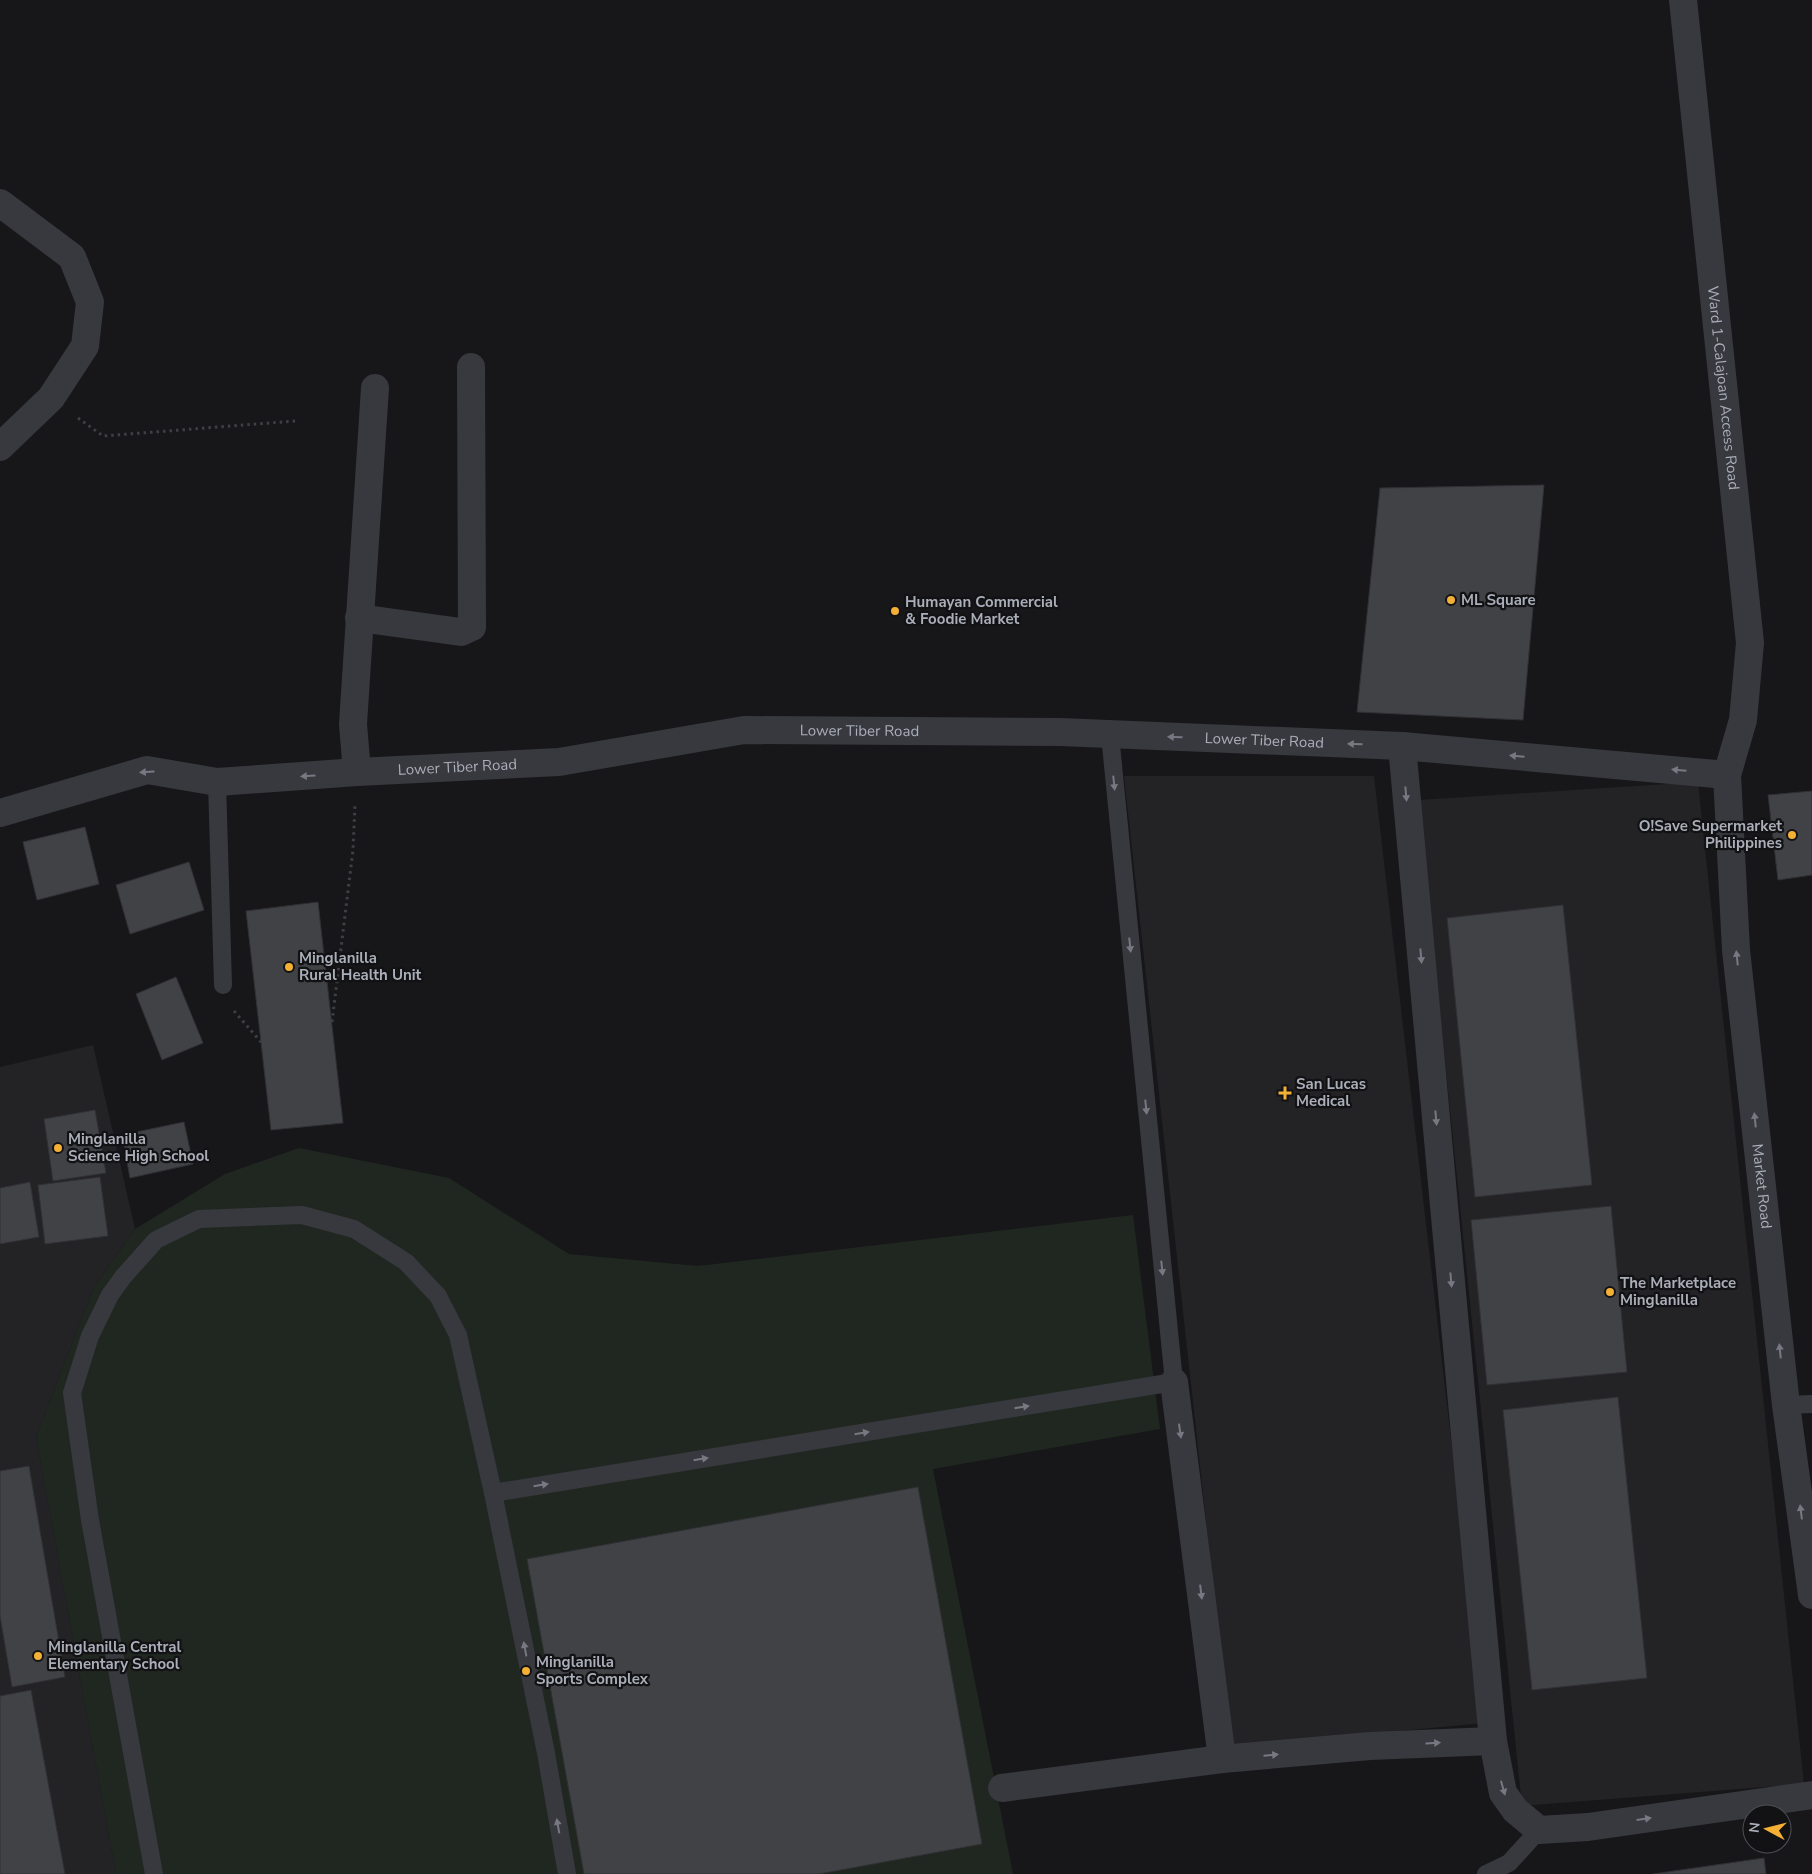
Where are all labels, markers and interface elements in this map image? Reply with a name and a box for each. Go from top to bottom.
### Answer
street label: Ward 1-Calajoan Access Road [1703,285,1744,491]
place label: ML Square [1461,590,1536,610]
place label: Humayan Commercial & Foodie Market [905,592,1058,629]
marker: ML Square [1445,594,1457,606]
marker: Humayan Commercial & Foodie Market [889,605,901,617]
street label: Lower Tiber Road [800,720,919,741]
street label: Lower Tiber Road [1204,728,1324,753]
one-way arrow [1167,733,1183,741]
one-way arrow [1347,740,1363,748]
one-way arrow [1509,752,1525,760]
street label: Lower Tiber Road [397,754,517,780]
one-way arrow [1670,766,1686,774]
one-way arrow [138,768,154,776]
one-way arrow [300,772,316,780]
one-way arrow [1110,776,1118,792]
one-way arrow [1403,787,1411,803]
place label: O!Save Supermarket Philippines [1639,816,1782,853]
marker: O!Save Supermarket Philippines [1786,829,1798,841]
one-way arrow [1126,937,1134,953]
place label: Minglanilla Rural Health Unit [299,948,422,985]
one-way arrow [1418,948,1426,964]
one-way arrow [1733,950,1741,966]
marker: Minglanilla Rural Health Unit [283,961,295,973]
place label: San Lucas Medical [1296,1074,1366,1111]
marker: San Lucas Medical [1278,1086,1292,1100]
one-way arrow [1142,1099,1150,1115]
one-way arrow [1433,1110,1441,1126]
one-way arrow [1751,1112,1759,1128]
place label: Minglanilla Science High School [68,1129,209,1166]
marker: Minglanilla Science High School [52,1142,64,1154]
street label: Market Road [1747,1143,1777,1230]
one-way arrow [1159,1261,1167,1277]
one-way arrow [1448,1272,1456,1288]
place label: The Marketplace Minglanilla [1620,1273,1736,1310]
marker: The Marketplace Minglanilla [1604,1286,1616,1298]
one-way arrow [1776,1343,1784,1359]
one-way arrow [1015,1403,1031,1411]
one-way arrow [1176,1423,1184,1439]
one-way arrow [854,1429,870,1437]
one-way arrow [694,1455,710,1463]
one-way arrow [533,1481,549,1489]
one-way arrow [1797,1504,1805,1520]
one-way arrow [1197,1584,1205,1600]
place label: Minglanilla Central Elementary School [48,1637,181,1674]
one-way arrow [520,1641,528,1657]
marker: Minglanilla Central Elementary School [32,1650,44,1662]
place label: Minglanilla Sports Complex [536,1652,649,1689]
marker: Minglanilla Sports Complex [520,1665,532,1677]
one-way arrow [1425,1739,1441,1747]
one-way arrow [1263,1750,1279,1758]
one-way arrow [1499,1781,1507,1796]
north arrow [1742,1804,1792,1854]
one-way arrow [1637,1815,1653,1823]
one-way arrow [554,1818,562,1834]
text: N [1745,1821,1765,1834]

